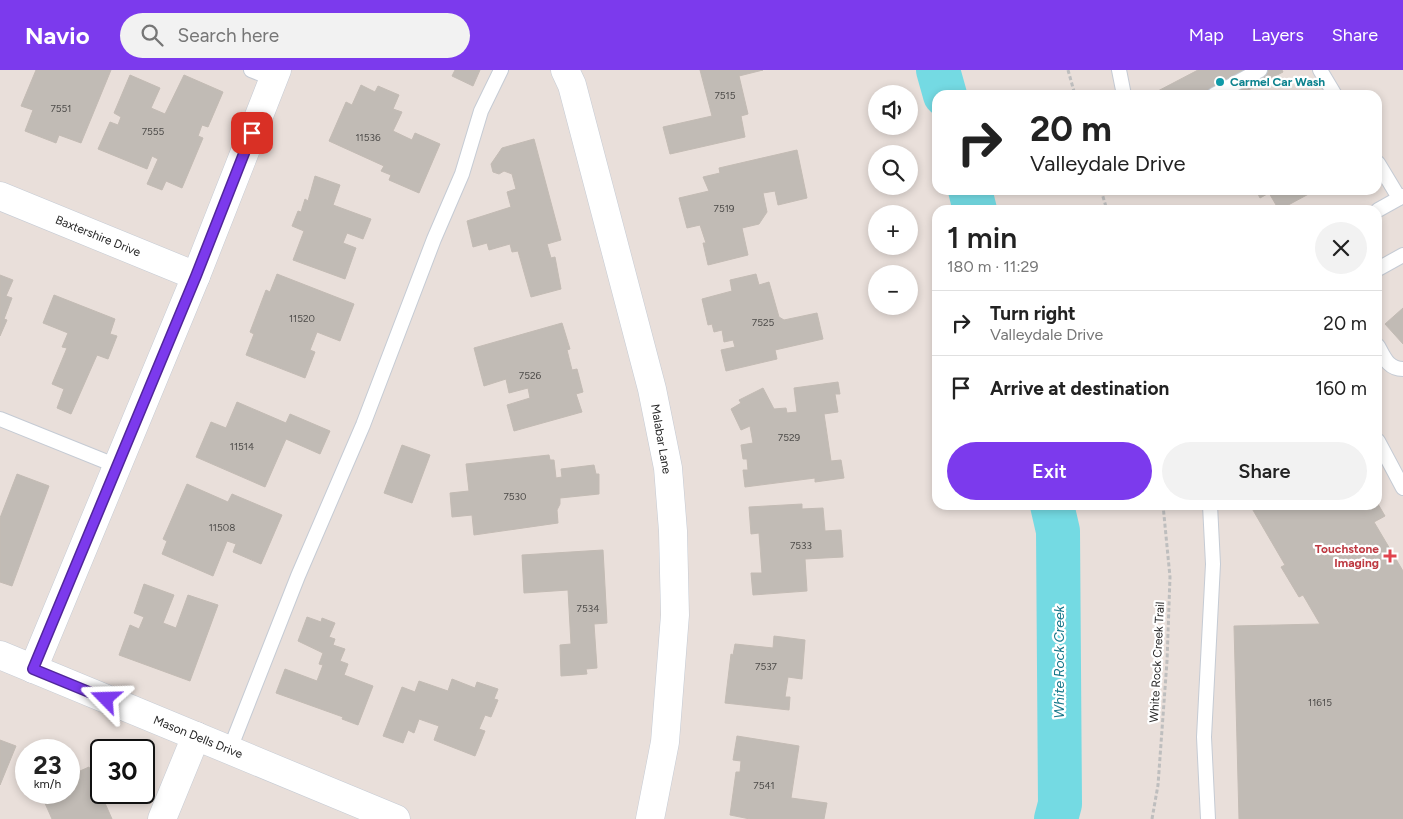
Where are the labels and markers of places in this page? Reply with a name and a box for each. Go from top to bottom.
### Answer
place label: Carmel Car Wash [1230,75,1325,89]
marker: Carmel Car Wash [1214,76,1226,88]
pin [231,112,273,154]
place label: Touchstone Imaging [1315,542,1379,570]
marker: Touchstone Imaging [1383,549,1397,563]

